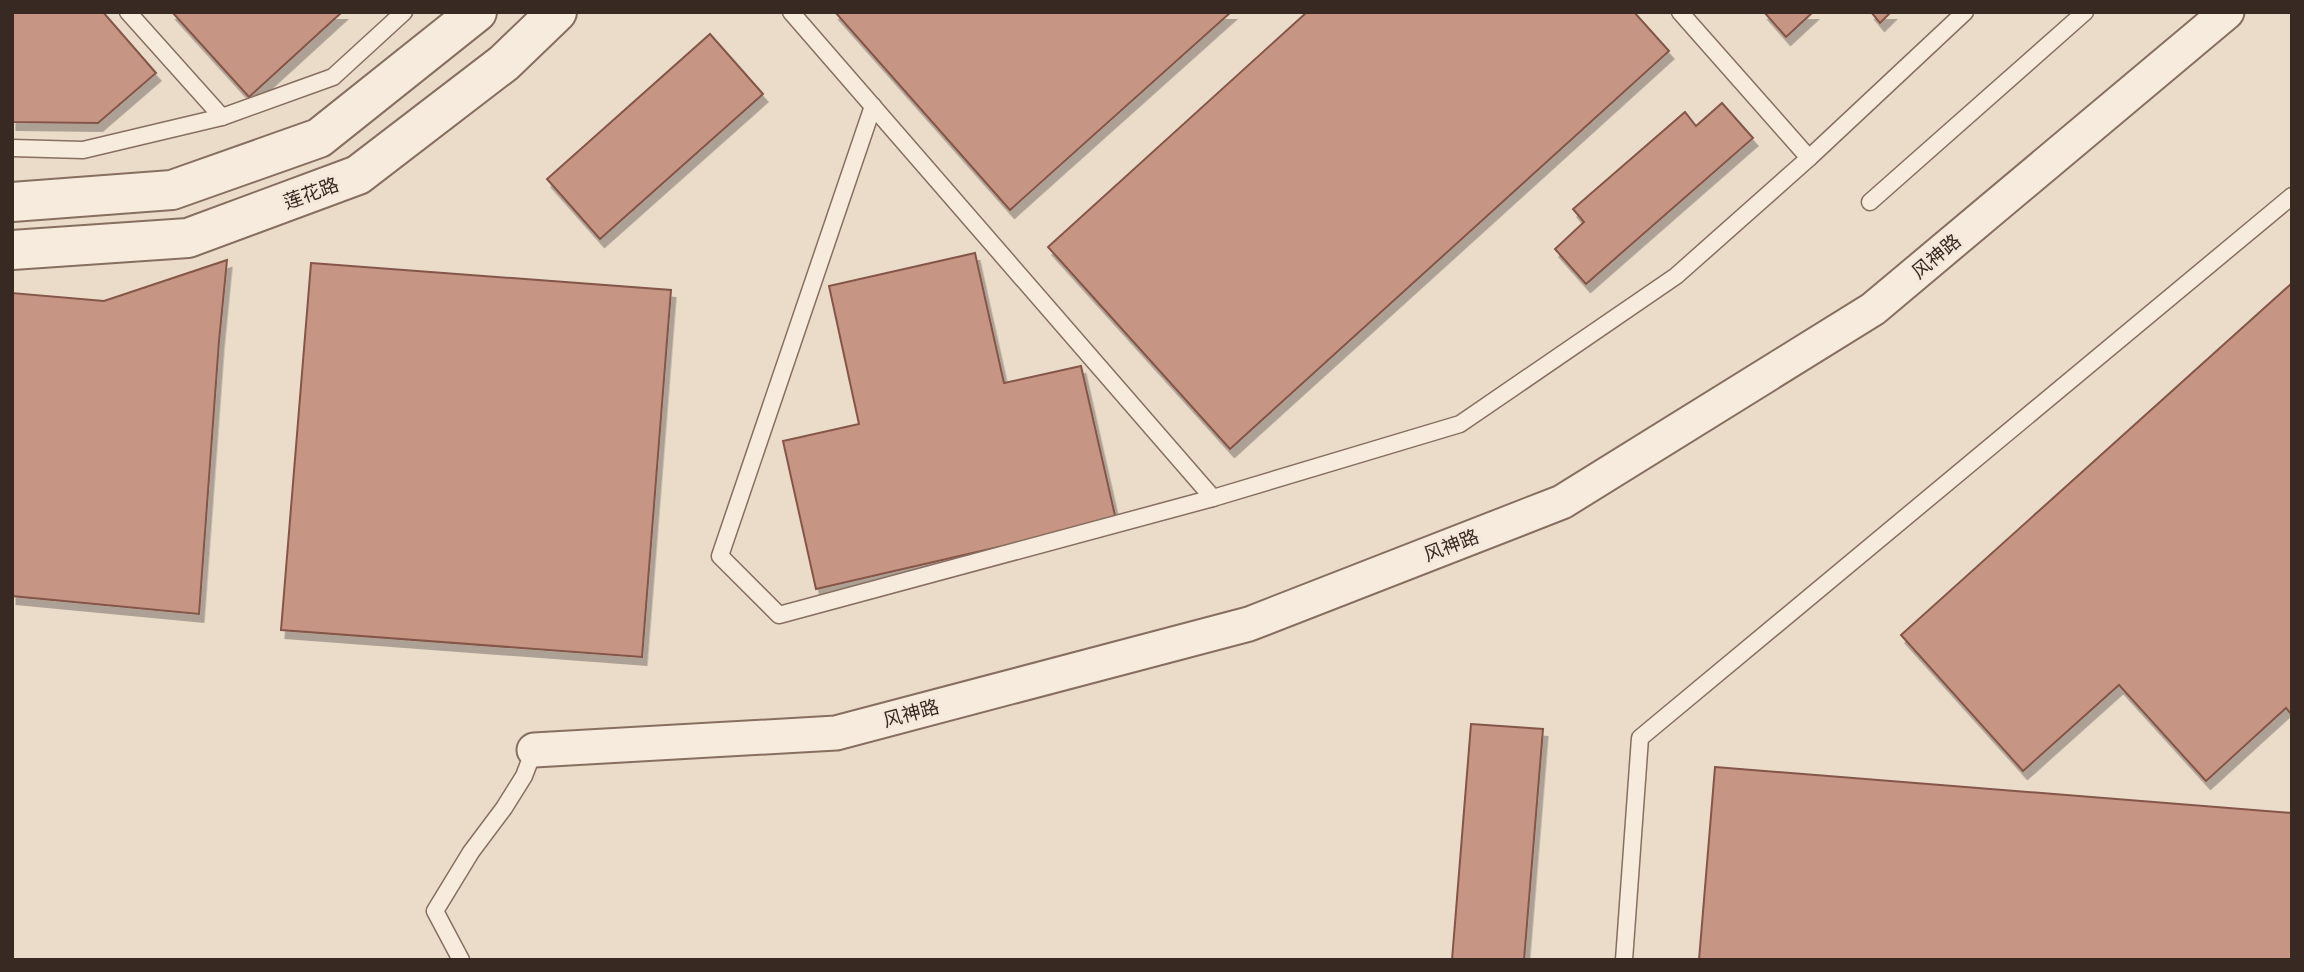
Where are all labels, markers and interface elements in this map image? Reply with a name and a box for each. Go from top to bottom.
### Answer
street label: 莲花路 [281,174,342,213]
street label: 风神路 [1908,230,1965,283]
street label: 风神路 [1421,525,1482,565]
street label: 风神路 [881,696,941,731]

